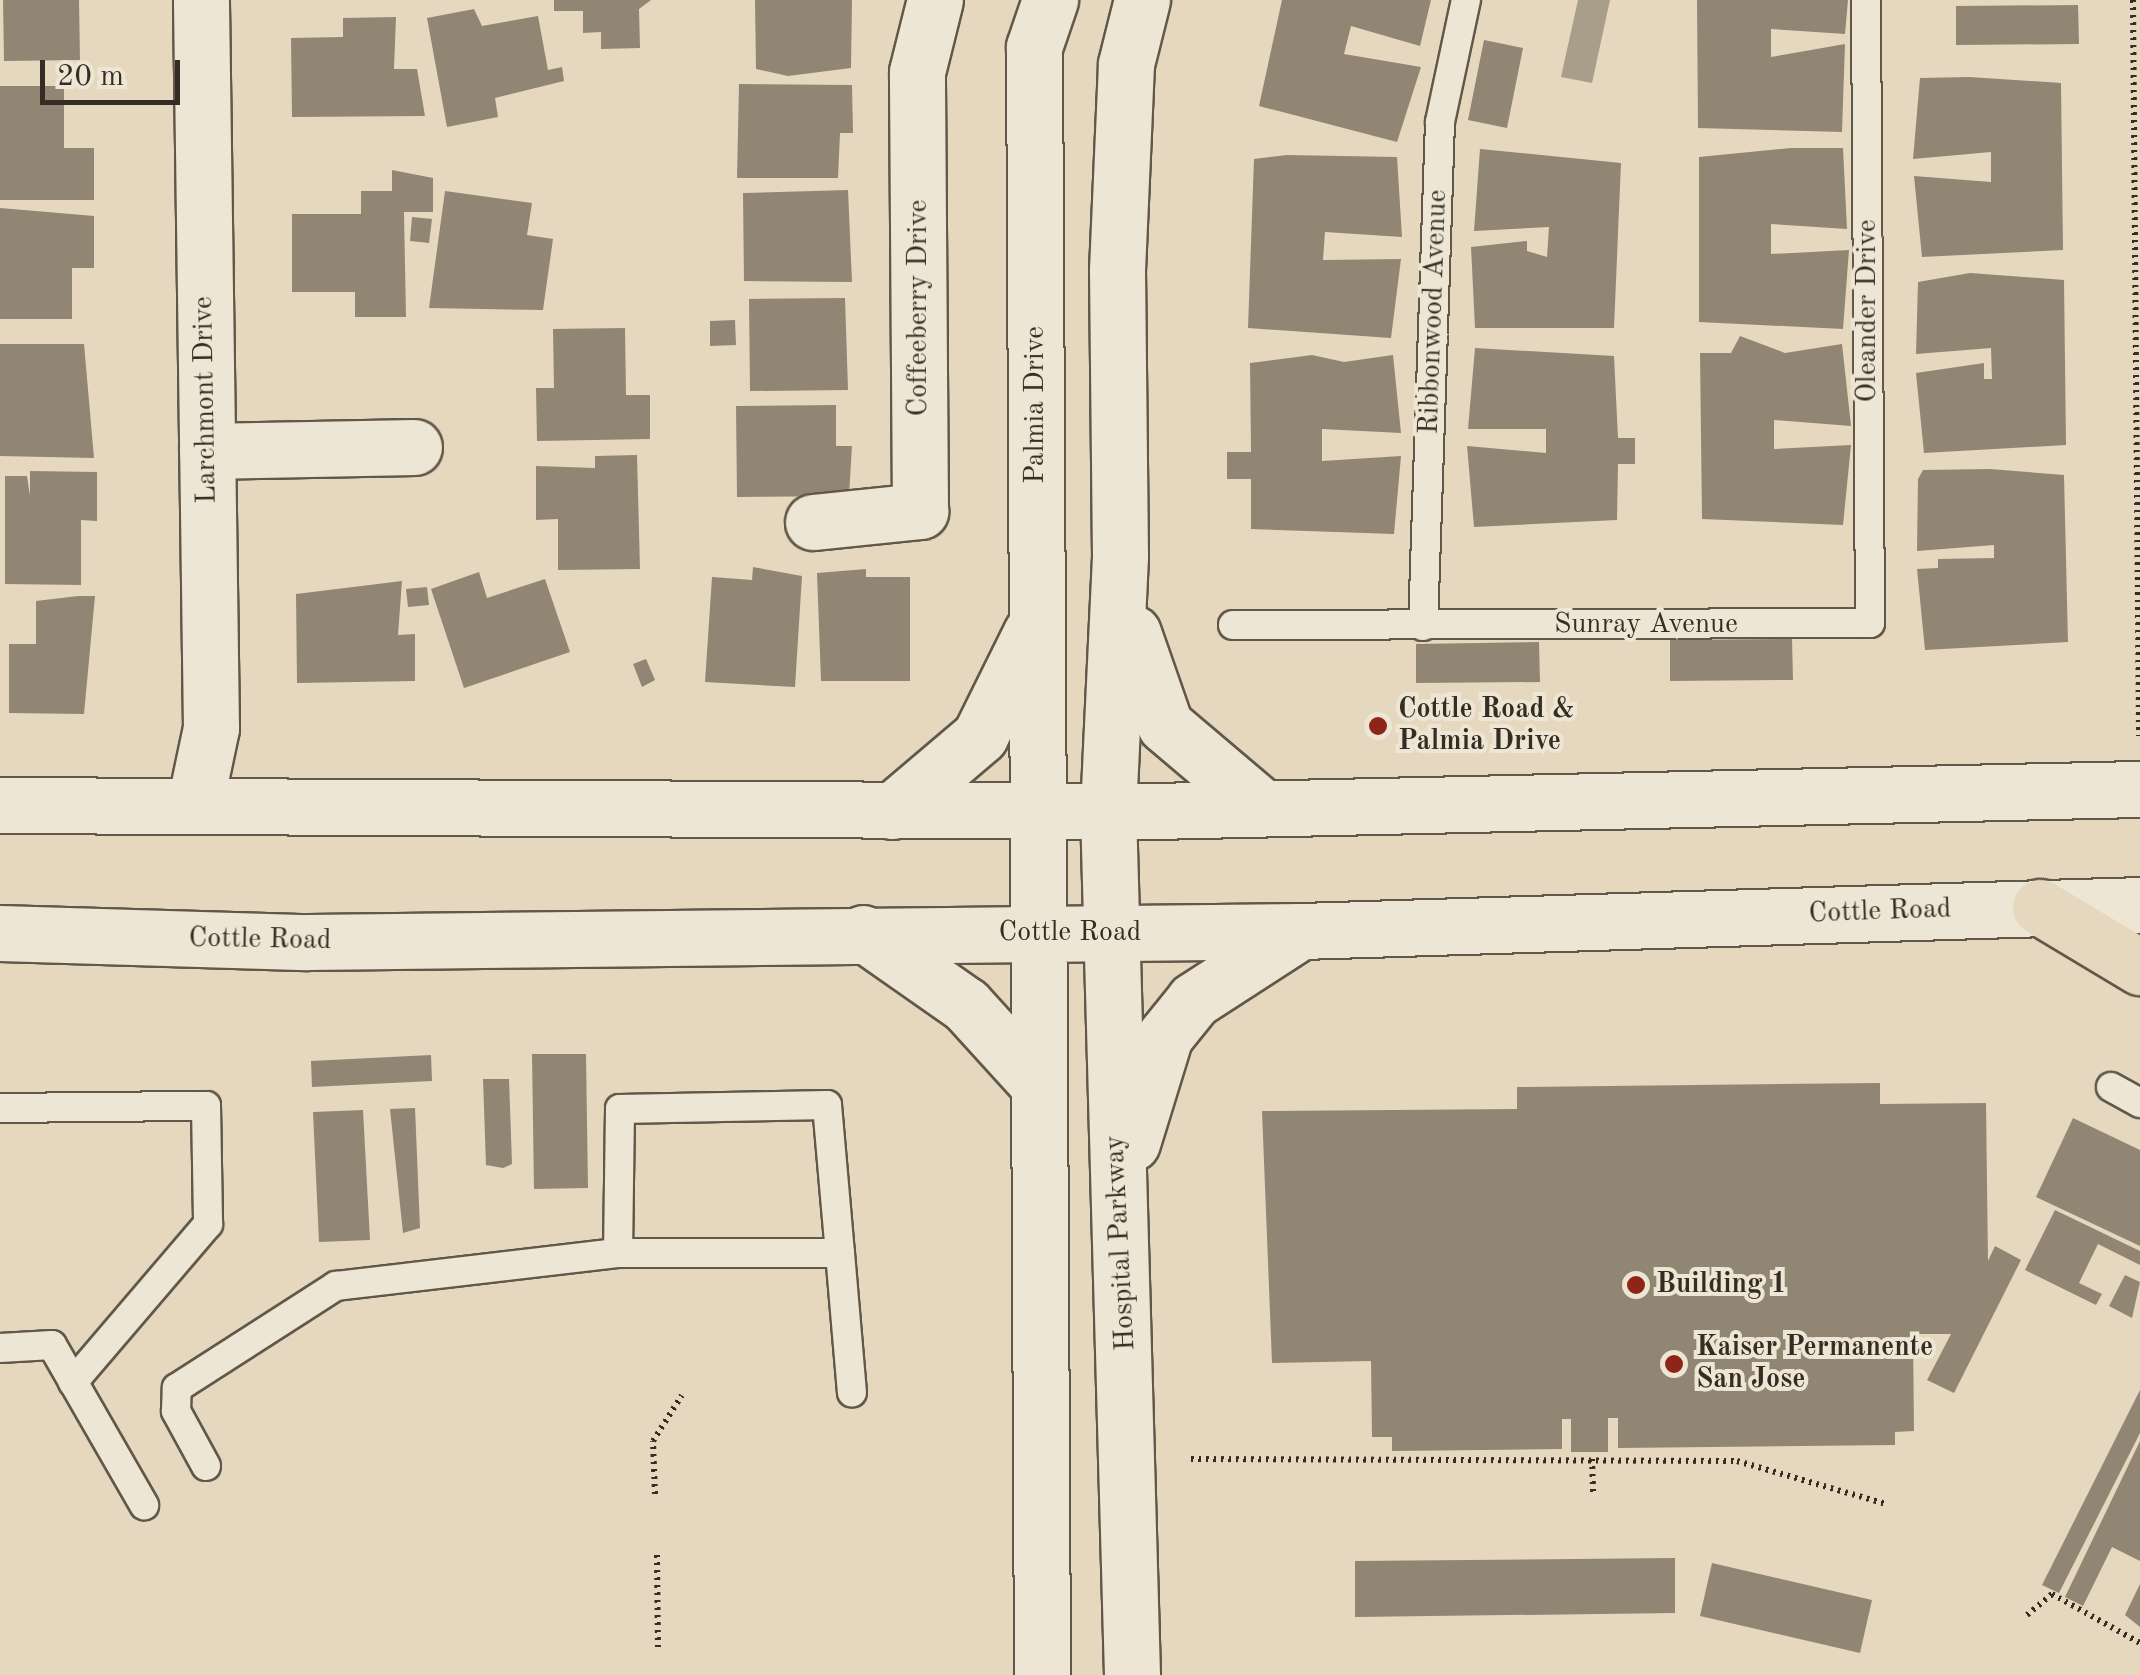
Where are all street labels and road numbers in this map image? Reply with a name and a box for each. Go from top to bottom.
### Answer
street label: Ribbonwood Avenue [1413,189,1455,435]
street label: Coffeeberry Drive [902,200,936,416]
street label: Oleander Drive [1851,219,1885,403]
street label: Larchmont Drive [187,296,225,504]
street label: Palmia Drive [1019,326,1053,484]
street label: Sunray Avenue [1554,608,1738,642]
street label: Cottle Road [1808,893,1952,931]
street label: Cottle Road [999,916,1141,950]
street label: Cottle Road [188,922,332,958]
street label: Hospital Parkway [1099,1134,1143,1352]

